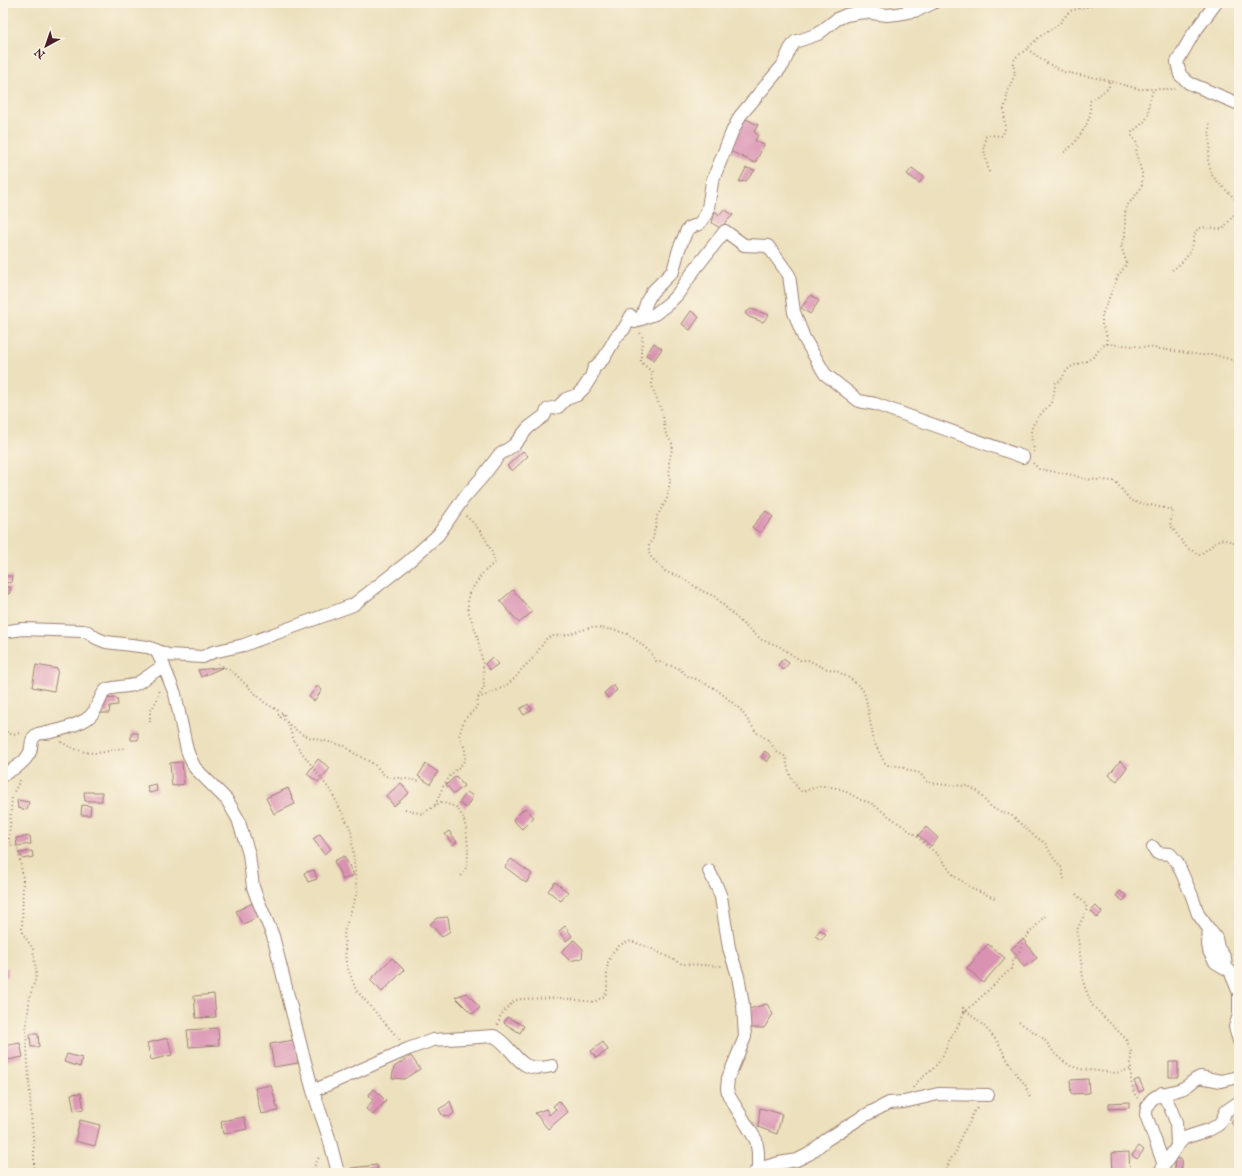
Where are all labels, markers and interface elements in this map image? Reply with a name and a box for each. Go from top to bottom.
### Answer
north arrow [26,26,66,66]
text: N [32,44,49,62]

